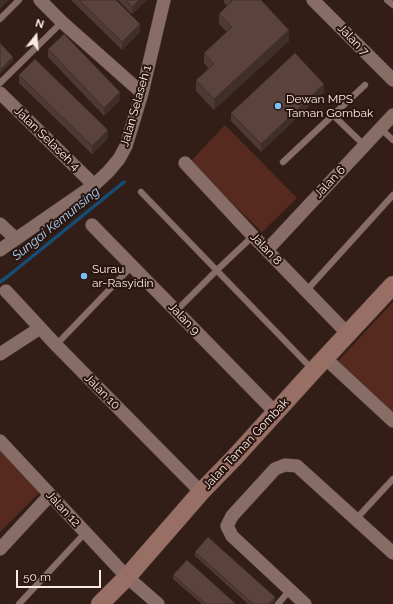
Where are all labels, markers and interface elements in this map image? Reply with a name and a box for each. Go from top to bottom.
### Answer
north arrow [16,16,56,56]
text: N [34,17,46,31]
street label: Jalan 7 [334,21,372,59]
street label: Jalan Selaseh 1 [117,64,155,148]
place label: Dewan MPS Taman Gombak [286,92,373,120]
marker: Dewan MPS Taman Gombak [273,101,283,111]
street label: Jalan Selaseh 4 [11,104,83,174]
street label: Jalan 6 [311,163,349,201]
water label: Sungai Kemunsing [9,184,103,264]
street label: Jalan 8 [247,230,285,268]
place label: Surau ar-Rasyidin [92,262,154,290]
marker: Surau ar-Rasyidin [79,271,89,281]
street label: Jalan 9 [165,300,203,338]
street label: Jalan 10 [81,371,123,413]
street label: Jalan Taman Gombak [200,395,292,493]
street label: Jalan 12 [43,488,83,530]
scale bar [18,562,103,588]
text: 50 m [23,570,51,584]

